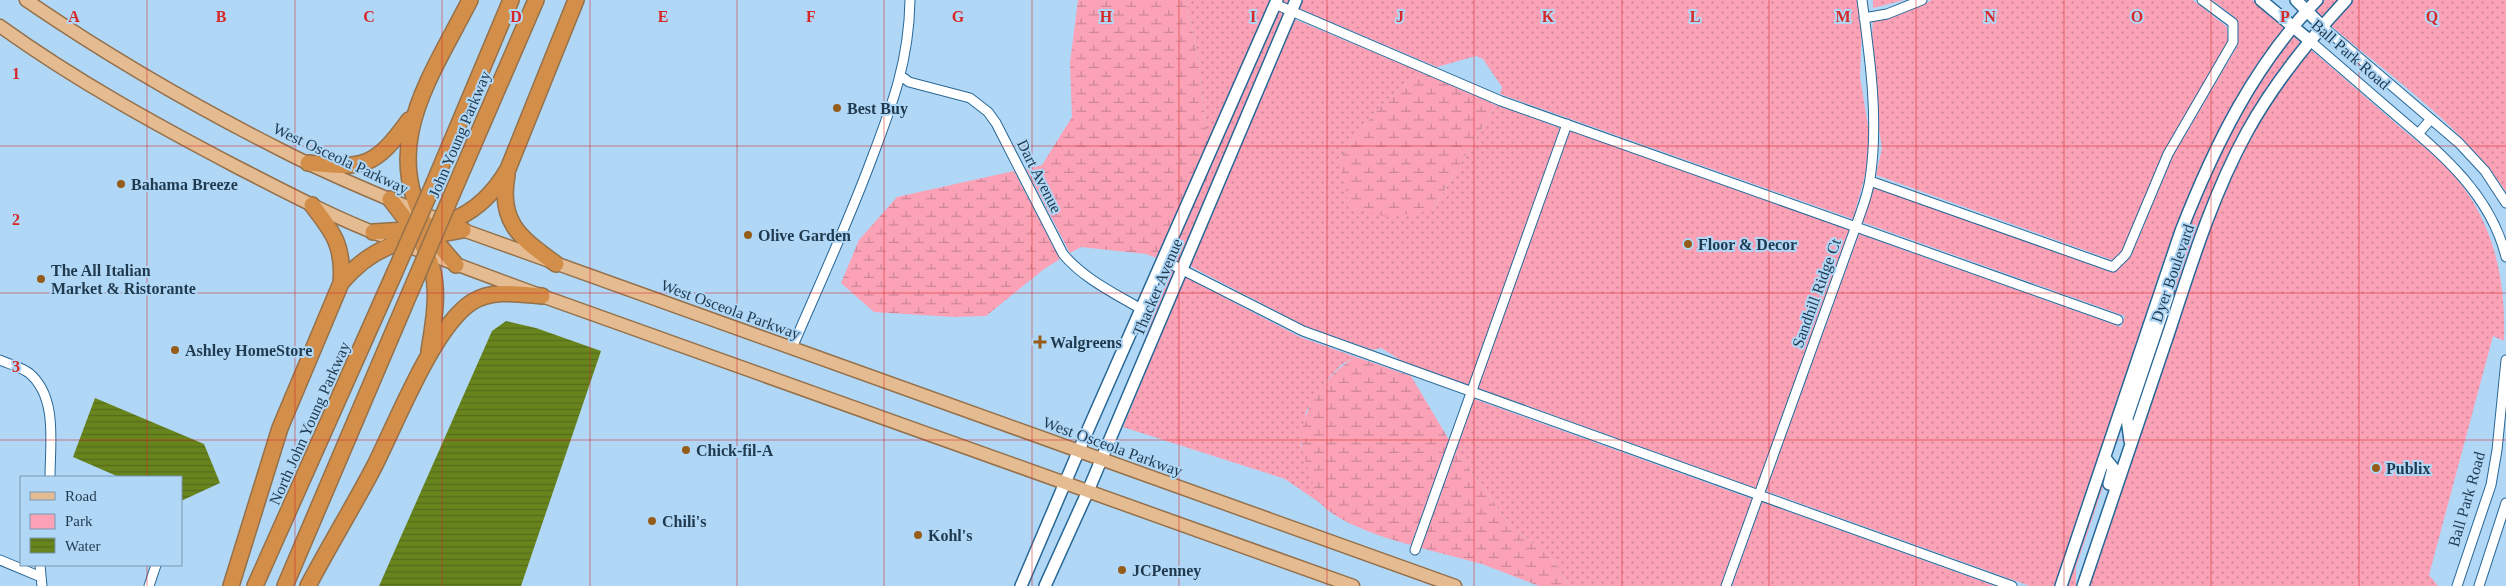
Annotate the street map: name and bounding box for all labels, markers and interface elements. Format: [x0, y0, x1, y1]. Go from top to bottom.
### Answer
text: A [68, 8, 80, 25]
text: B [216, 8, 227, 25]
text: C [363, 8, 375, 25]
text: D [510, 8, 522, 25]
text: E [658, 8, 668, 25]
text: F [806, 8, 816, 25]
text: G [952, 8, 965, 25]
text: H [1100, 8, 1113, 25]
text: I [1250, 8, 1256, 25]
text: J [1396, 8, 1404, 25]
text: K [1542, 8, 1555, 25]
text: L [1690, 8, 1700, 25]
text: M [1835, 8, 1851, 25]
text: N [1984, 8, 1996, 25]
text: O [2131, 8, 2143, 25]
text: P [2280, 8, 2290, 25]
text: Q [2426, 8, 2438, 25]
street label: Ball Park Road [2308, 16, 2393, 93]
text: 1 [12, 65, 20, 82]
street label: John Young Parkway [425, 68, 495, 200]
place label: Best Buy [847, 100, 908, 118]
marker: Best Buy [831, 102, 843, 114]
street label: West Osceola Parkway [270, 120, 411, 198]
street label: Dart Avenue [1014, 137, 1065, 216]
place label: Bahama Breeze [131, 176, 238, 193]
marker: Bahama Breeze [115, 178, 127, 190]
text: 2 [12, 211, 20, 228]
street label: Dyer Boulevard [2148, 222, 2198, 325]
place label: Olive Garden [758, 227, 851, 244]
marker: Olive Garden [742, 229, 754, 241]
street label: Thacker Avenue [1129, 236, 1186, 338]
place label: Floor & Decor [1698, 236, 1797, 253]
street label: Sandhill Ridge Ct [1789, 236, 1845, 350]
marker: Floor & Decor [1682, 238, 1694, 250]
place label: The All Italian Market & Ristorante [51, 262, 196, 297]
marker: The All Italian Market & Ristorante [35, 273, 47, 285]
street label: West Osceola Parkway [658, 276, 803, 344]
place label: Walgreens [1050, 334, 1122, 352]
marker: Walgreens [1034, 336, 1046, 348]
street label: North John Young Parkway [266, 339, 354, 508]
place label: Ashley HomeStore [185, 342, 312, 360]
marker: Ashley HomeStore [169, 344, 181, 356]
text: 3 [12, 358, 20, 375]
street label: West Osceola Parkway [1040, 413, 1185, 481]
place label: Chick-fil-A [696, 442, 774, 459]
marker: Chick-fil-A [680, 444, 692, 456]
street label: Ball Park Road [2445, 450, 2488, 548]
place label: Publix [2386, 460, 2430, 477]
marker: Publix [2370, 462, 2382, 474]
legend [20, 476, 182, 566]
text: Road [65, 488, 97, 504]
text: Park [65, 513, 93, 529]
place label: Chili's [662, 513, 706, 530]
marker: Chili's [646, 515, 658, 527]
place label: Kohl's [928, 527, 972, 544]
marker: Kohl's [912, 529, 924, 541]
text: Water [65, 538, 100, 554]
place label: JCPenney [1132, 562, 1201, 580]
marker: JCPenney [1116, 564, 1128, 576]

